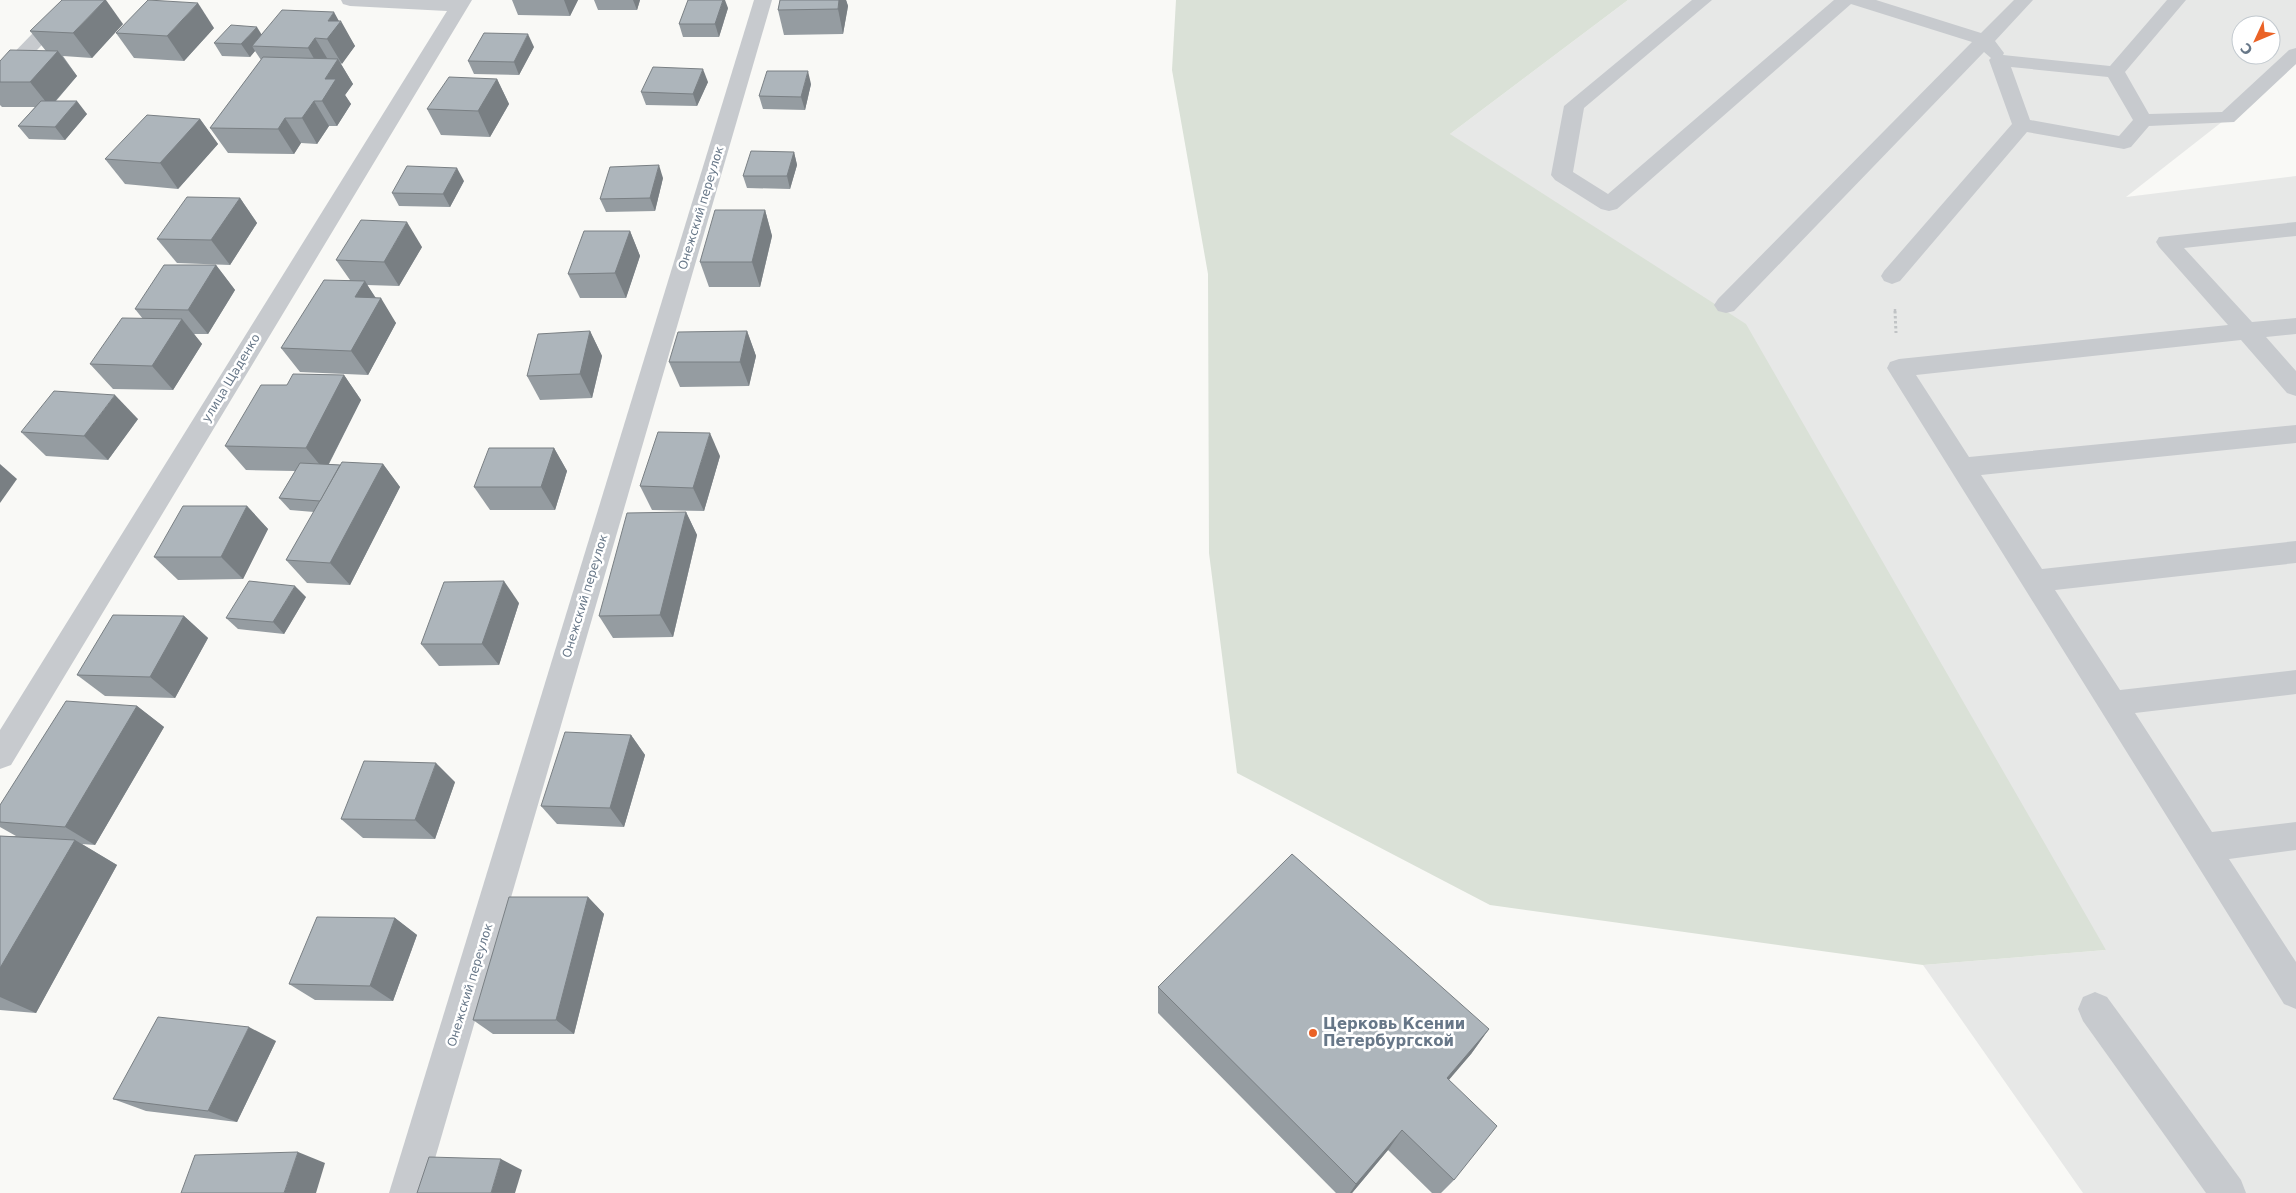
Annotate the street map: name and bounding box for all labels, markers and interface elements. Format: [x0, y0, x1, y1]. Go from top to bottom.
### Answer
north arrow [2231, 15, 2281, 65]
text: С [2237, 40, 2256, 58]
street label: Онежский переулок [676, 145, 726, 271]
street label: улица Щаденко [199, 331, 263, 425]
street label: Онежский переулок [560, 533, 610, 659]
street label: Онежский переулок [445, 922, 495, 1048]
place label: Церковь Ксении Петербургской [1323, 1015, 1465, 1050]
marker: Церковь Ксении Петербургской [1307, 1027, 1319, 1039]

